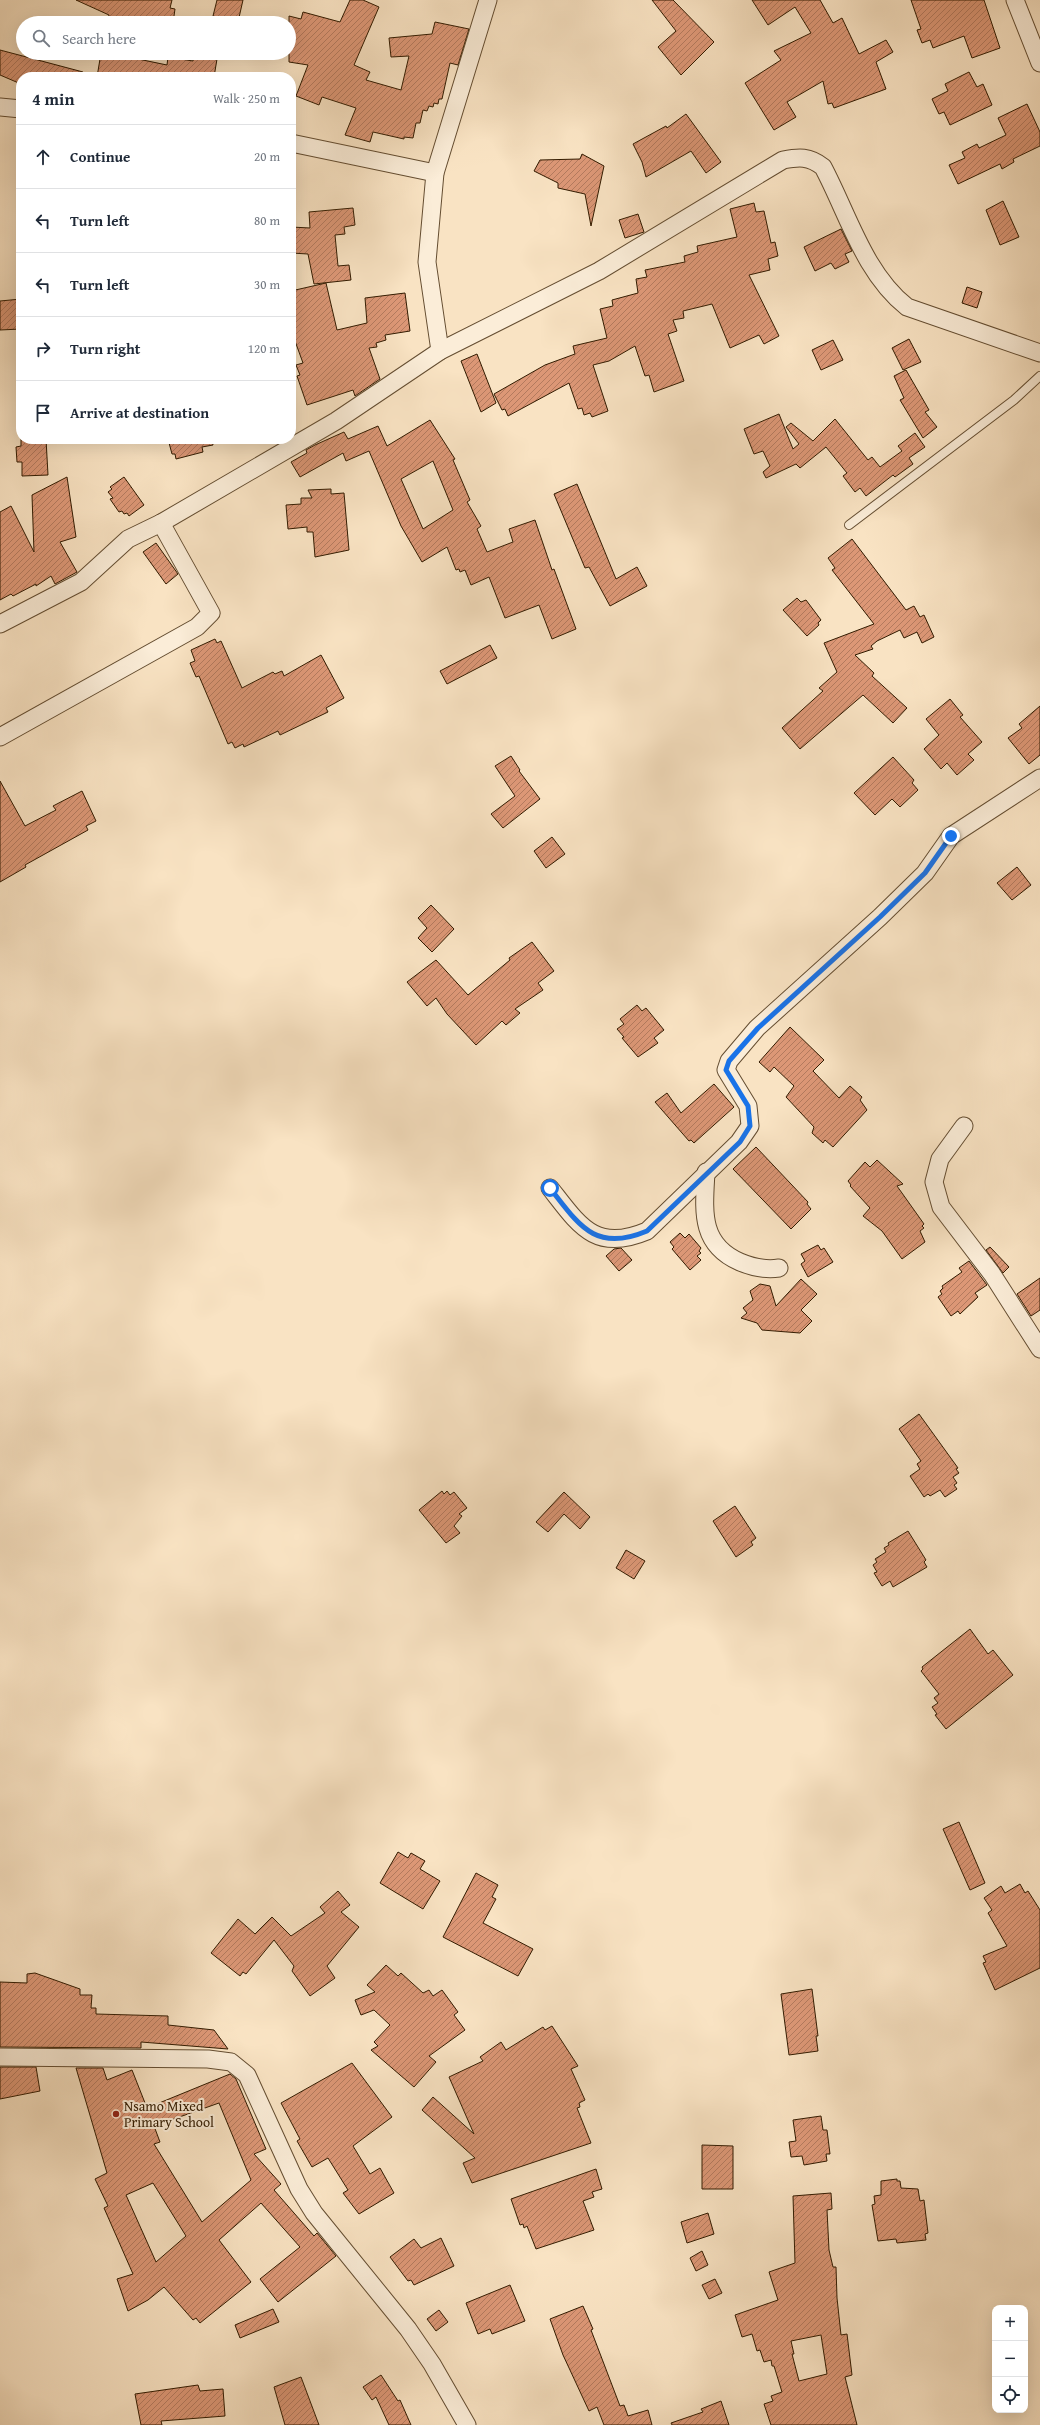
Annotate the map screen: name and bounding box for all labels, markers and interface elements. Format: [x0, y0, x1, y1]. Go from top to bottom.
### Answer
search box [16, 16, 296, 60]
icon: search [30, 27, 52, 49]
text: Search here [62, 28, 136, 49]
text: 4 min [32, 86, 74, 111]
text: Walk · 250 m [213, 89, 280, 108]
icon: ahead [32, 146, 54, 168]
text: Continue [70, 146, 131, 167]
text: 20 m [254, 147, 280, 166]
icon: left [32, 210, 54, 232]
text: Turn left [70, 210, 129, 231]
text: 80 m [254, 211, 280, 230]
icon: left [32, 274, 54, 296]
text: Turn left [70, 274, 129, 295]
text: 30 m [254, 275, 280, 294]
icon: right [32, 338, 54, 360]
text: Turn right [70, 338, 141, 359]
text: 120 m [248, 339, 280, 358]
icon: arrive [32, 402, 54, 424]
text: Arrive at destination [70, 402, 209, 423]
route end [942, 827, 960, 845]
route start [541, 1179, 559, 1197]
place label: Nsamo Mixed Primary School [124, 2096, 214, 2132]
marker: Nsamo Mixed Primary School [111, 2109, 121, 2119]
map controls [992, 2305, 1028, 2413]
button: + [992, 2305, 1028, 2341]
button: − [992, 2341, 1028, 2377]
button: locate [992, 2377, 1028, 2413]

